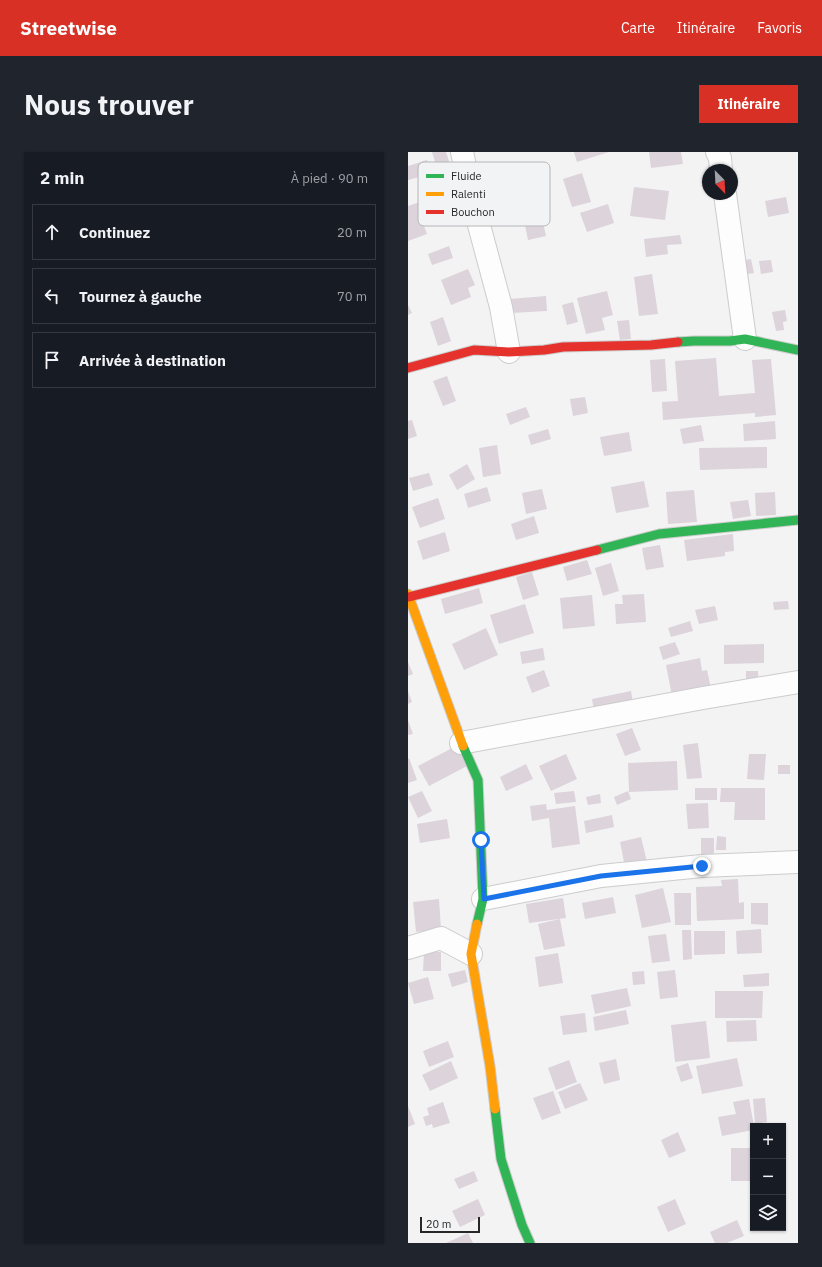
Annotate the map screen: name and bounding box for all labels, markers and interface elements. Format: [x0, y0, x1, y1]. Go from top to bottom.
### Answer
text: Streetwise [20, 16, 117, 40]
text: Carte [621, 19, 655, 37]
text: Itinéraire [677, 19, 735, 37]
text: Favoris [757, 19, 802, 37]
button: Itinéraire [699, 85, 798, 123]
text: Nous trouver [24, 86, 194, 123]
legend [418, 162, 550, 226]
north arrow [702, 164, 738, 200]
text: 2 min [40, 167, 84, 189]
text: Fluide [451, 169, 482, 183]
text: À pied · 90 m [291, 170, 368, 187]
text: Ralenti [451, 187, 486, 201]
text: Bouchon [451, 205, 495, 219]
icon: ahead [41, 221, 63, 243]
text: Continuez [79, 223, 150, 242]
text: 20 m [337, 224, 367, 241]
icon: left [41, 285, 63, 307]
text: Tournez à gauche [79, 287, 202, 306]
text: 70 m [337, 288, 367, 305]
icon: arrive [41, 349, 63, 371]
text: Arrivée à destination [79, 351, 226, 370]
route start [472, 831, 490, 849]
route end [693, 857, 711, 875]
map controls [750, 1123, 786, 1231]
button: + [750, 1123, 786, 1159]
button: − [750, 1159, 786, 1195]
button: layers [750, 1195, 786, 1231]
scale bar [420, 1215, 480, 1234]
text: 20 m [426, 1217, 451, 1231]

